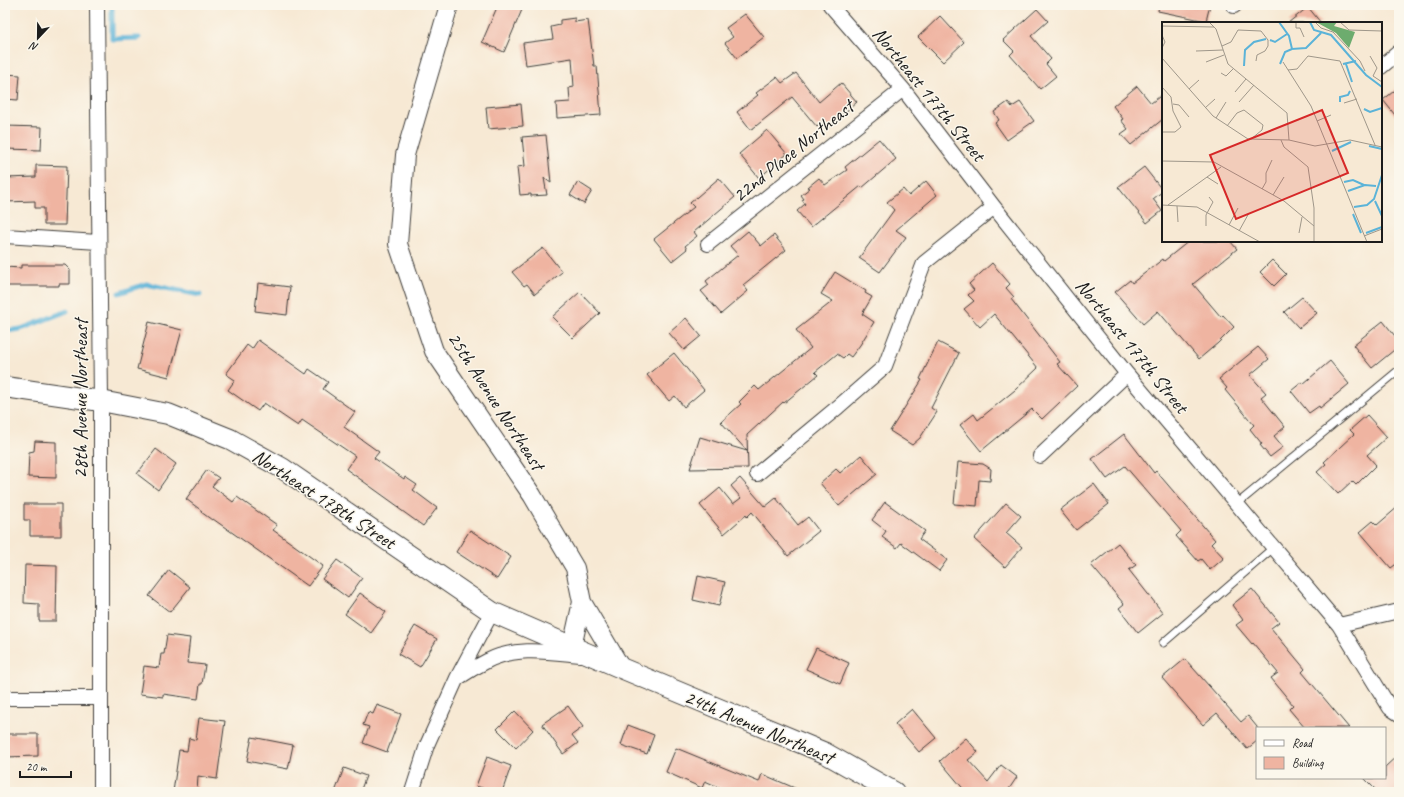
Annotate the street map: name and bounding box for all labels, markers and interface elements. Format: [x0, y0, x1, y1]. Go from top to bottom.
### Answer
north arrow [18, 18, 58, 58]
street label: Northeast 177th Street [867, 22, 992, 168]
inset map [1162, 22, 1382, 242]
text: N [26, 39, 40, 55]
street label: 22nd Place Northeast [727, 92, 861, 208]
street label: Northeast 177th Street [1070, 274, 1195, 420]
street label: 28th Avenue Northeast [68, 316, 93, 479]
street label: 25th Avenue Northeast [442, 327, 552, 478]
street label: Northeast 178th Street [248, 443, 402, 556]
street label: 24th Avenue Northeast [681, 684, 841, 771]
legend [1256, 727, 1386, 779]
text: Road [1292, 735, 1314, 751]
scale bar [20, 753, 71, 779]
text: Building [1292, 755, 1324, 771]
text: 20 m [26, 759, 48, 775]

